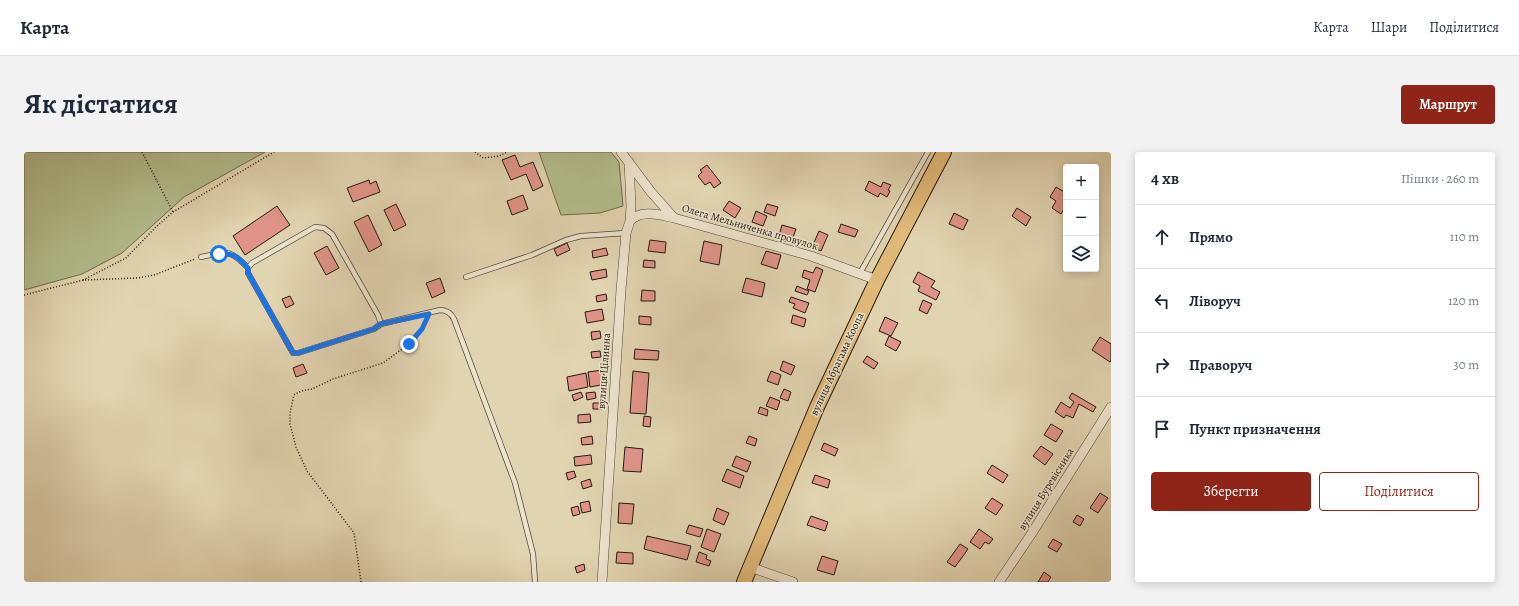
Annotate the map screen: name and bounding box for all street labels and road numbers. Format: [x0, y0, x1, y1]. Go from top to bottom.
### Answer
street label: Олега Мельниченка провулок [680, 200, 820, 254]
street label: вулиця Абрагама Коопа [807, 309, 868, 418]
street label: вулиця Цілинна [594, 331, 614, 410]
street label: вулиця Буревісника [1015, 444, 1078, 533]

